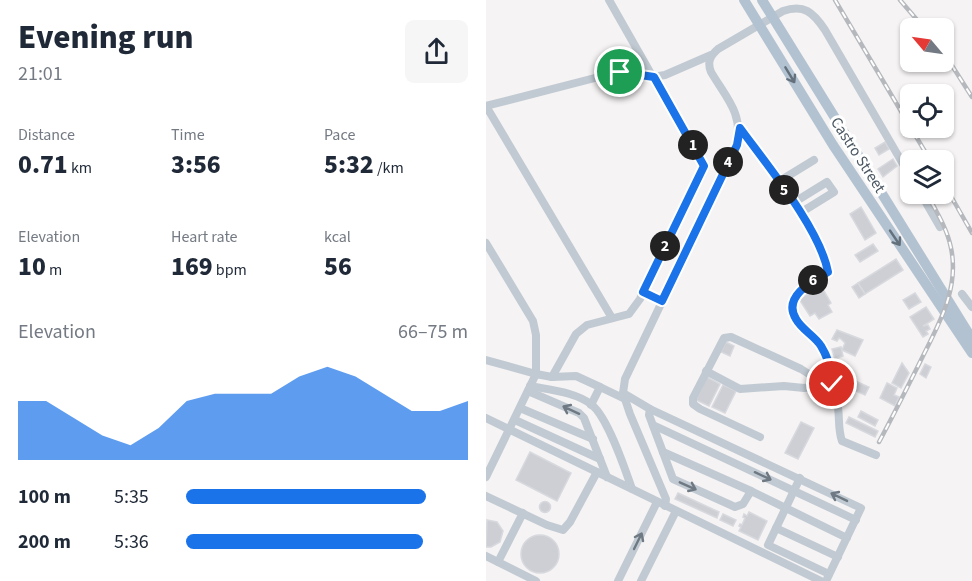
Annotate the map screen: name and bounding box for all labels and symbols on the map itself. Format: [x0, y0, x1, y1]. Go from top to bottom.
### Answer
north arrow [900, 18, 954, 72]
pin [594, 46, 645, 97]
one-way arrow [784, 66, 796, 83]
street label: Castro Street [825, 113, 891, 198]
pin: 1 [678, 130, 708, 160]
pin: 4 [713, 147, 743, 177]
pin: 5 [769, 175, 799, 205]
one-way arrow [889, 230, 902, 247]
pin: 2 [650, 231, 680, 261]
pin: 6 [798, 265, 828, 295]
pin [806, 358, 857, 409]
one-way arrow [562, 404, 580, 416]
one-way arrow [753, 471, 771, 483]
one-way arrow [679, 481, 697, 492]
one-way arrow [830, 491, 848, 502]
one-way arrow [632, 533, 644, 551]

